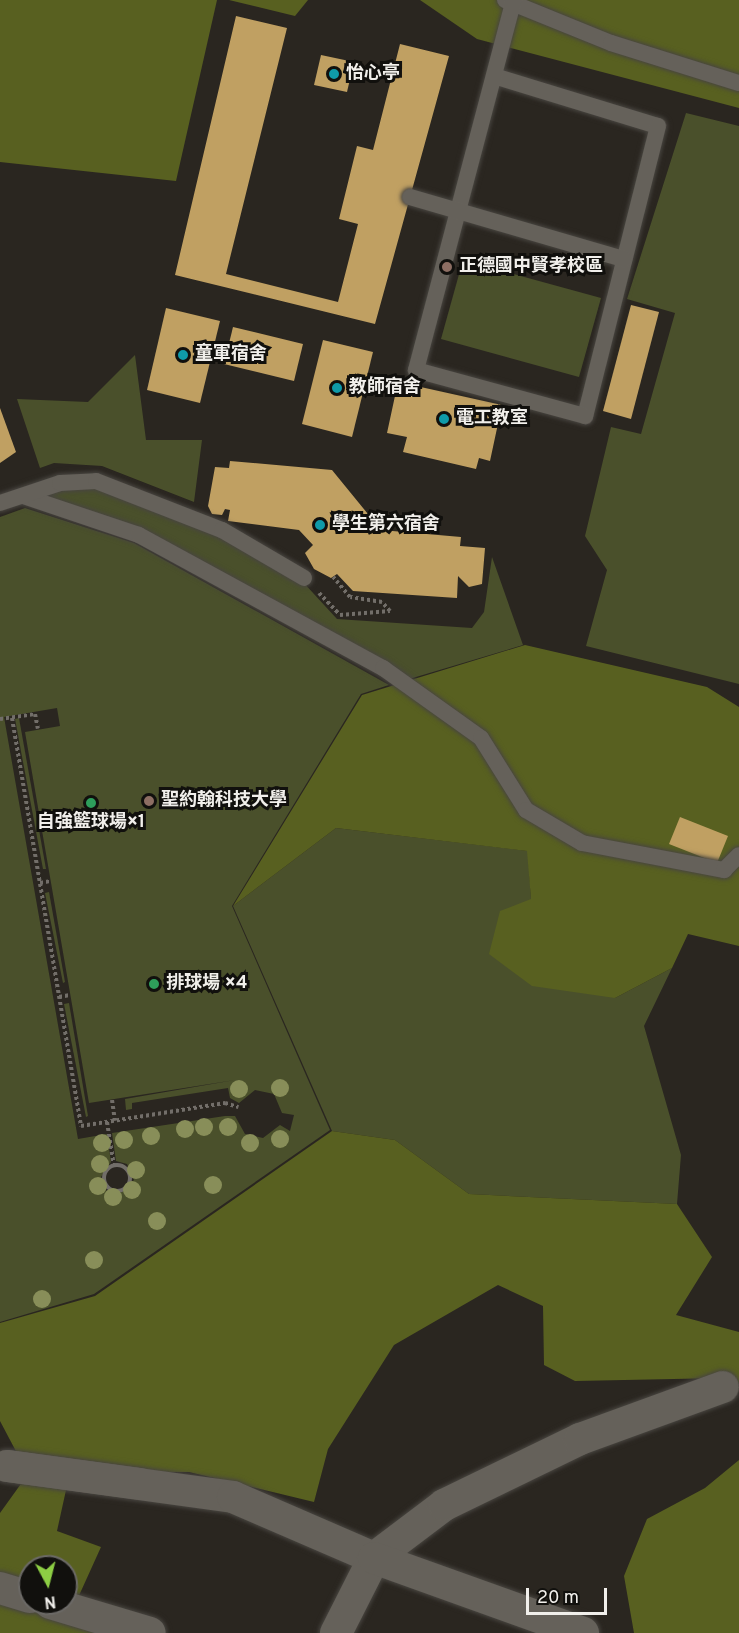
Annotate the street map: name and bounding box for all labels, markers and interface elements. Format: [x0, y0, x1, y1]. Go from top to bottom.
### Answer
place label: 怡心亭 [346, 63, 400, 85]
marker: 怡心亭 [327, 67, 341, 81]
place label: 正德國中賢孝校區 [459, 256, 603, 278]
marker: 正德國中賢孝校區 [440, 260, 454, 274]
place label: 童軍宿舍 [195, 344, 267, 366]
marker: 童軍宿舍 [176, 348, 190, 362]
place label: 教師宿舍 [349, 377, 421, 399]
marker: 教師宿舍 [330, 381, 344, 395]
place label: 電工教室 [456, 408, 528, 430]
marker: 電工教室 [437, 412, 451, 426]
place label: 學生第六宿舍 [332, 514, 440, 536]
marker: 學生第六宿舍 [313, 518, 327, 532]
place label: 聖約翰科技大學 [161, 790, 287, 812]
marker: 聖約翰科技大學 [142, 794, 156, 808]
marker: 自強籃球場×1 [84, 796, 98, 810]
place label: 自強籃球場×1 [37, 812, 145, 834]
place label: 排球場 ×4 [166, 973, 248, 995]
marker: 排球場 ×4 [147, 977, 161, 991]
north arrow [18, 1555, 78, 1615]
scale bar [529, 1576, 610, 1614]
text: 20 m [537, 1587, 579, 1610]
text: N [43, 1590, 57, 1612]

